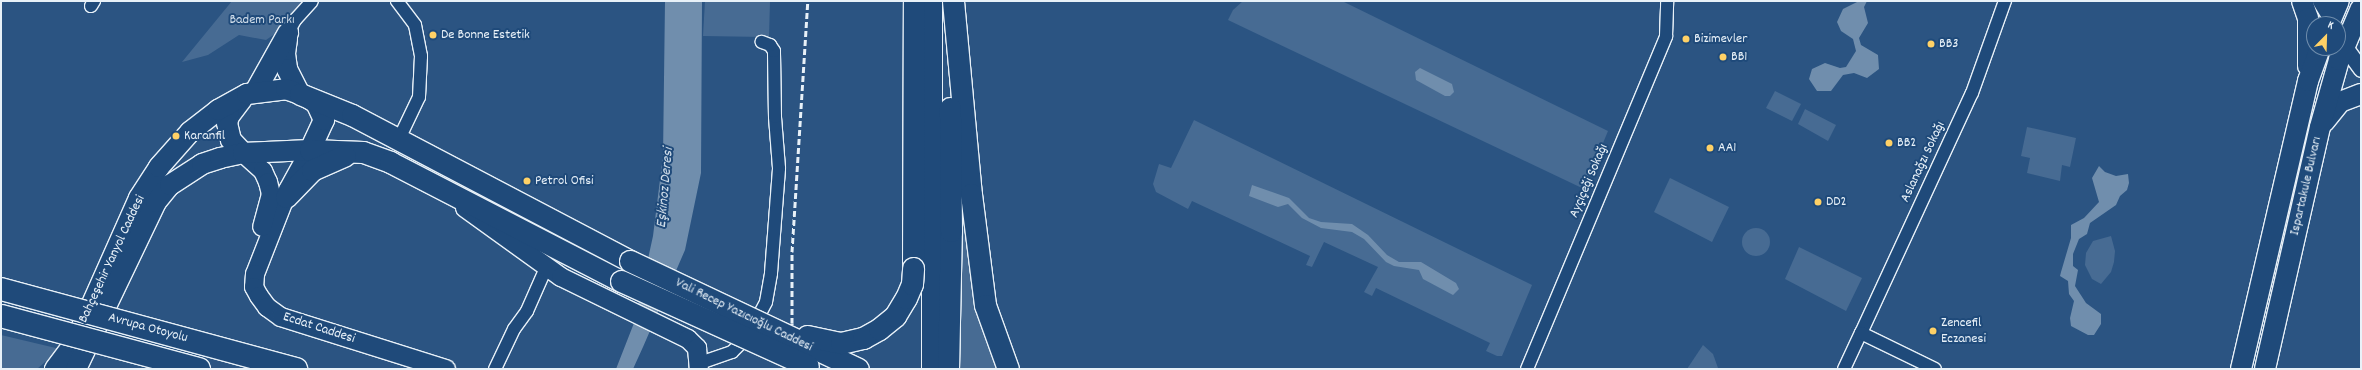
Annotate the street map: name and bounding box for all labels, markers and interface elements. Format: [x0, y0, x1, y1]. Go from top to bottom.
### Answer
park label: Badem Parkı [229, 12, 295, 28]
north arrow [2306, 16, 2346, 56]
text: K [2325, 18, 2336, 34]
place label: De Bonne Estetik [441, 27, 530, 43]
marker: De Bonne Estetik [428, 30, 438, 40]
place label: Bizimevler [1694, 31, 1747, 47]
marker: Bizimevler [1681, 34, 1691, 44]
place label: BB3 [1939, 36, 1958, 52]
marker: BB3 [1926, 39, 1936, 49]
place label: BB1 [1731, 49, 1747, 65]
marker: BB1 [1718, 52, 1728, 62]
street label: Aslanağzı Sokağı [1897, 119, 1949, 205]
place label: Karanfil [184, 128, 225, 144]
marker: Karanfil [171, 131, 181, 141]
place label: BB2 [1897, 135, 1916, 151]
street label: Ispartakule Bulvarı [2286, 135, 2326, 237]
marker: BB2 [1884, 138, 1894, 148]
place label: AA1 [1718, 140, 1736, 156]
street label: Ayçiçeği Sokağı [1566, 142, 1612, 220]
marker: AA1 [1705, 143, 1715, 153]
water label: Eşkinoz Deresi [654, 147, 678, 229]
place label: Petrol Ofisi [535, 173, 594, 189]
marker: Petrol Ofisi [522, 176, 532, 186]
street label: Bahçeşehir Yanyol Caddesi [75, 193, 149, 325]
place label: DD2 [1826, 194, 1847, 210]
marker: DD2 [1813, 197, 1823, 207]
street label: Vali Recep Yazıcıoğlu Caddesi [673, 274, 815, 356]
street label: Ecdat Caddesi [281, 308, 357, 348]
street label: Avrupa Otoyolu [106, 309, 190, 347]
place label: Zencefil Eczanesi [1941, 315, 1986, 348]
marker: Zencefil Eczanesi [1928, 326, 1938, 336]

